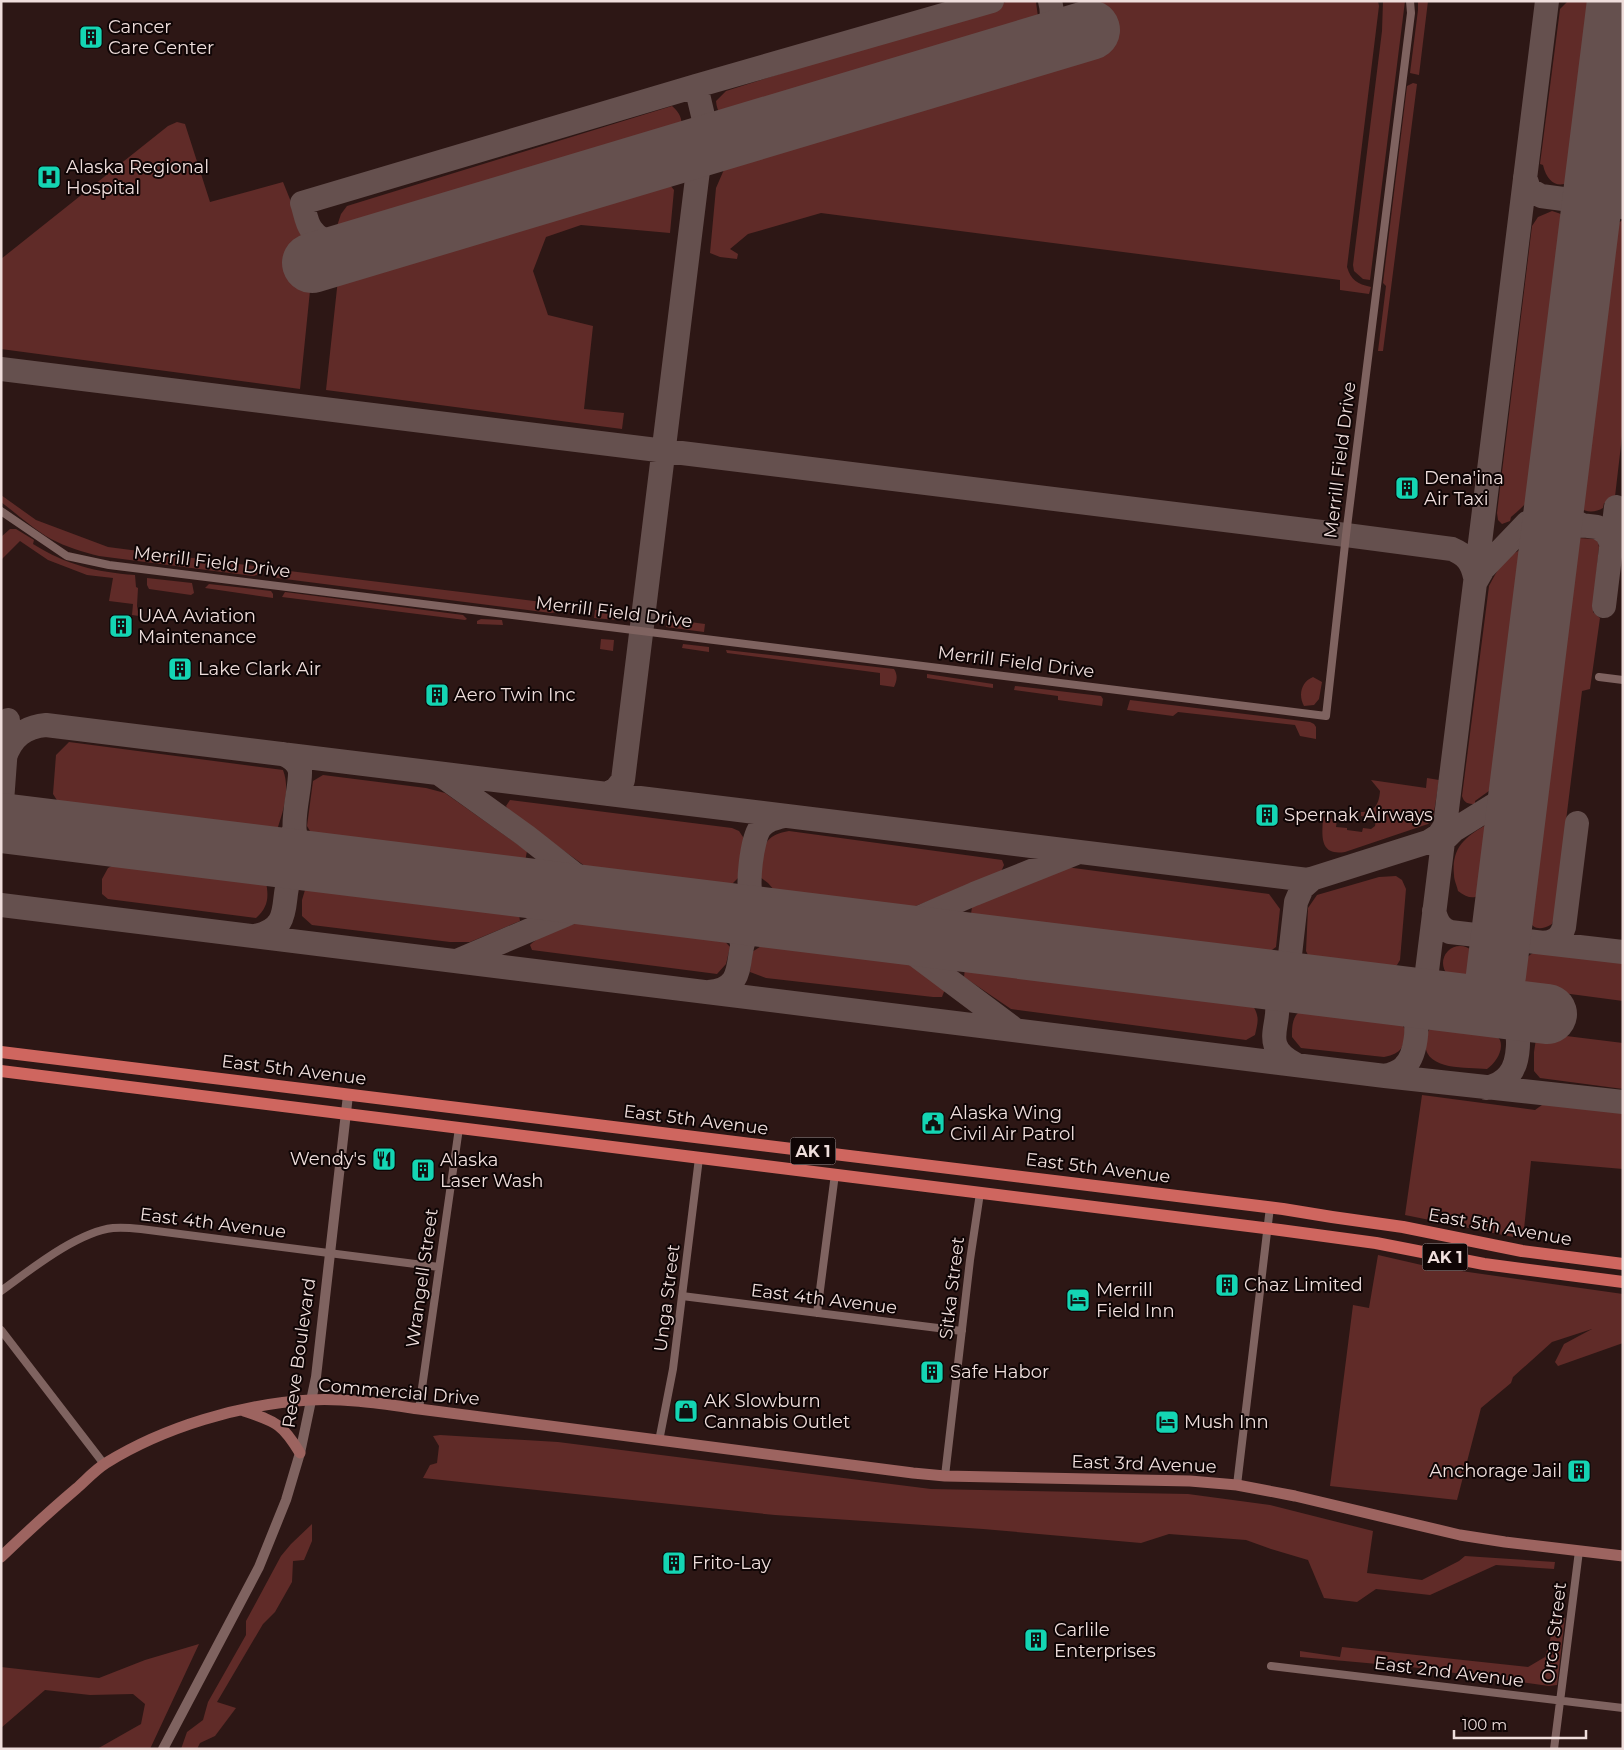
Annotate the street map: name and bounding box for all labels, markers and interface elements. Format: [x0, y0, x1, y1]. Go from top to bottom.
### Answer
place label: Cancer Care Center [108, 16, 214, 59]
building icon: Cancer Care Center [78, 24, 104, 50]
place label: Alaska Regional Hospital [66, 156, 209, 199]
hospital icon: Alaska Regional Hospital [36, 164, 62, 190]
street label: Merrill Field Drive [1319, 380, 1361, 539]
place label: Dena'ina Air Taxi [1424, 467, 1504, 510]
building icon: Dena'ina Air Taxi [1394, 475, 1420, 501]
street label: Merrill Field Drive [133, 541, 292, 583]
street label: Merrill Field Drive [535, 591, 694, 633]
place label: UAA Aviation Maintenance [138, 605, 257, 648]
building icon: UAA Aviation Maintenance [108, 613, 134, 639]
street label: Merrill Field Drive [937, 641, 1096, 683]
building icon: Lake Clark Air [167, 656, 193, 682]
place label: Lake Clark Air [198, 658, 321, 680]
building icon: Aero Twin Inc [424, 682, 450, 708]
place label: Aero Twin Inc [454, 684, 576, 706]
building icon: Spernak Airways [1254, 802, 1280, 828]
place label: Spernak Airways [1284, 804, 1433, 826]
street label: East 5th Avenue [220, 1050, 368, 1090]
street label: East 5th Avenue [622, 1100, 770, 1140]
place label: Alaska Wing Civil Air Patrol [950, 1102, 1075, 1145]
public building icon: Alaska Wing Civil Air Patrol [920, 1110, 946, 1136]
road number: AK 1 [790, 1138, 836, 1164]
restaurant icon: Wendy's [371, 1146, 397, 1172]
place label: Wendy's [290, 1148, 366, 1170]
street label: East 5th Avenue [1024, 1148, 1172, 1188]
place label: Alaska Laser Wash [440, 1149, 543, 1192]
building icon: Alaska Laser Wash [410, 1157, 436, 1183]
street label: East 4th Avenue [139, 1203, 288, 1243]
street label: East 5th Avenue [1426, 1204, 1574, 1251]
street label: Wrangell Street [401, 1207, 443, 1349]
street label: Sitka Street [935, 1235, 969, 1341]
street label: Unga Street [649, 1243, 685, 1353]
road number: AK 1 [1422, 1244, 1468, 1270]
building icon: Chaz Limited [1214, 1272, 1240, 1298]
place label: Chaz Limited [1244, 1274, 1363, 1296]
street label: Reeve Boulevard [278, 1277, 320, 1429]
street label: East 4th Avenue [750, 1279, 899, 1319]
place label: Merrill Field Inn [1096, 1279, 1175, 1322]
hotel icon: Merrill Field Inn [1065, 1287, 1091, 1313]
building icon: Safe Habor [919, 1359, 945, 1385]
place label: Safe Habor [950, 1361, 1049, 1383]
street label: Commercial Drive [317, 1374, 481, 1410]
place label: AK Slowburn Cannabis Outlet [704, 1390, 850, 1433]
shop icon: AK Slowburn Cannabis Outlet [673, 1398, 699, 1424]
hotel icon: Mush Inn [1154, 1409, 1180, 1435]
place label: Mush Inn [1184, 1411, 1269, 1433]
street label: East 3rd Avenue [1071, 1450, 1217, 1478]
building icon: Anchorage Jail [1566, 1458, 1592, 1484]
place label: Anchorage Jail [1429, 1460, 1562, 1482]
building icon: Frito-Lay [661, 1550, 687, 1576]
place label: Frito-Lay [692, 1552, 771, 1574]
street label: Orca Street [1537, 1581, 1571, 1685]
place label: Carlile Enterprises [1054, 1619, 1156, 1662]
building icon: Carlile Enterprises [1023, 1627, 1049, 1653]
street label: East 2nd Avenue [1373, 1652, 1525, 1692]
scale bar [1454, 1708, 1586, 1740]
text: 100 m [1462, 1715, 1507, 1734]

